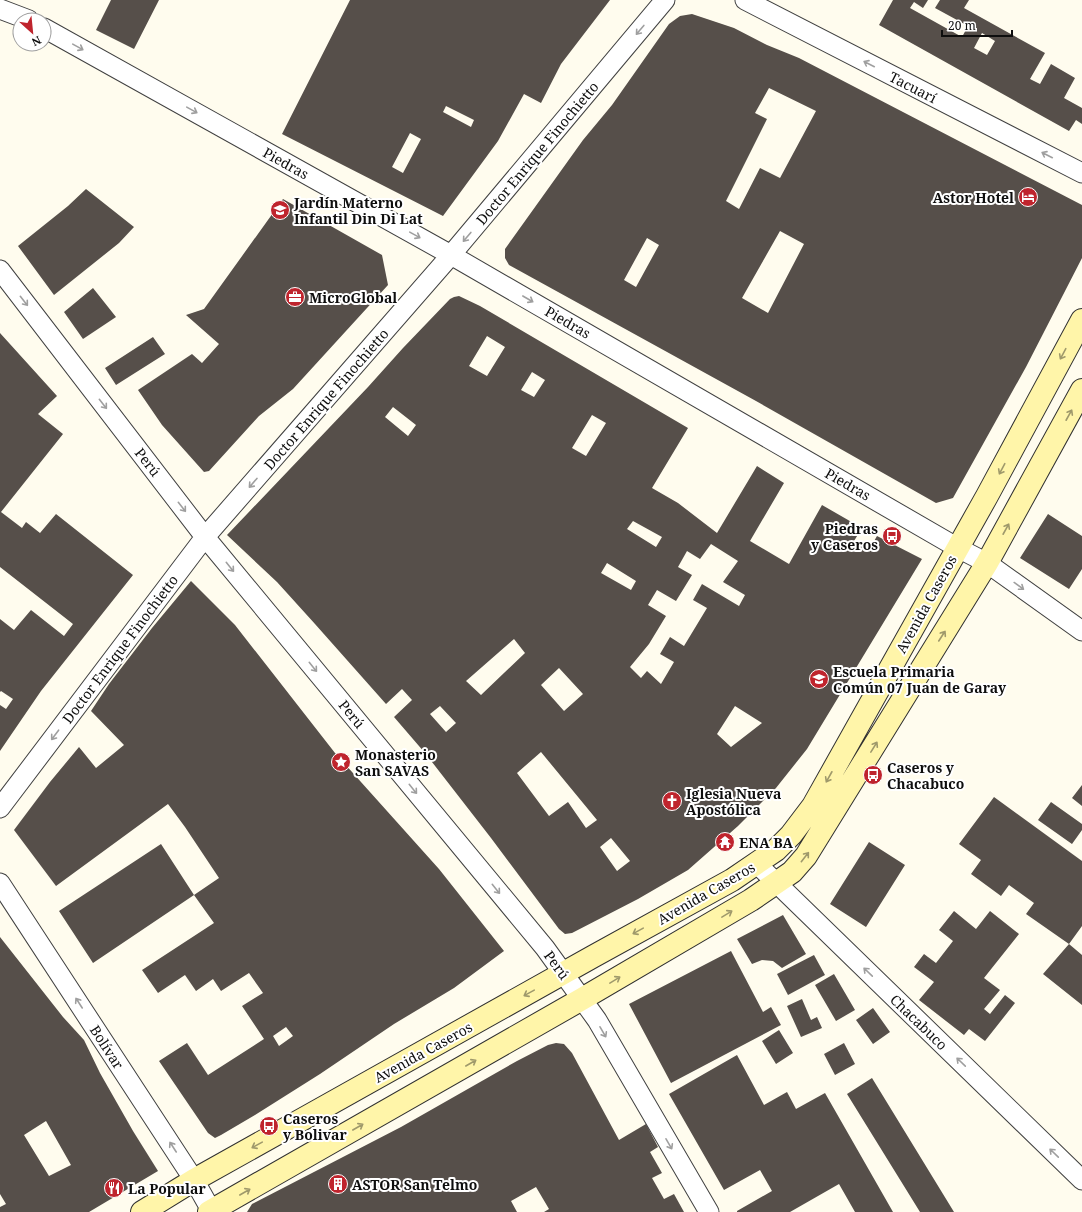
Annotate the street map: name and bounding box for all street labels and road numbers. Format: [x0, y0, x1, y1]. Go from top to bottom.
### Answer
street label: Tacuarí [886, 67, 940, 107]
street label: Doctor Enrique Finochietto [471, 77, 603, 229]
street label: Piedras [260, 143, 312, 183]
street label: Piedras [542, 301, 594, 343]
street label: Doctor Enrique Finochietto [259, 324, 393, 474]
street label: Perú [131, 444, 165, 480]
street label: Piedras [822, 463, 874, 505]
street label: Avenida Caseros [891, 551, 961, 657]
street label: Doctor Enrique Finochietto [58, 571, 182, 727]
street label: Perú [335, 696, 369, 732]
street label: Avenida Caseros [654, 857, 758, 929]
street label: Perú [540, 947, 574, 983]
street label: Chacabuco [886, 990, 952, 1054]
street label: Avenida Caseros [370, 1017, 476, 1087]
street label: Bolívar [86, 1021, 128, 1073]

